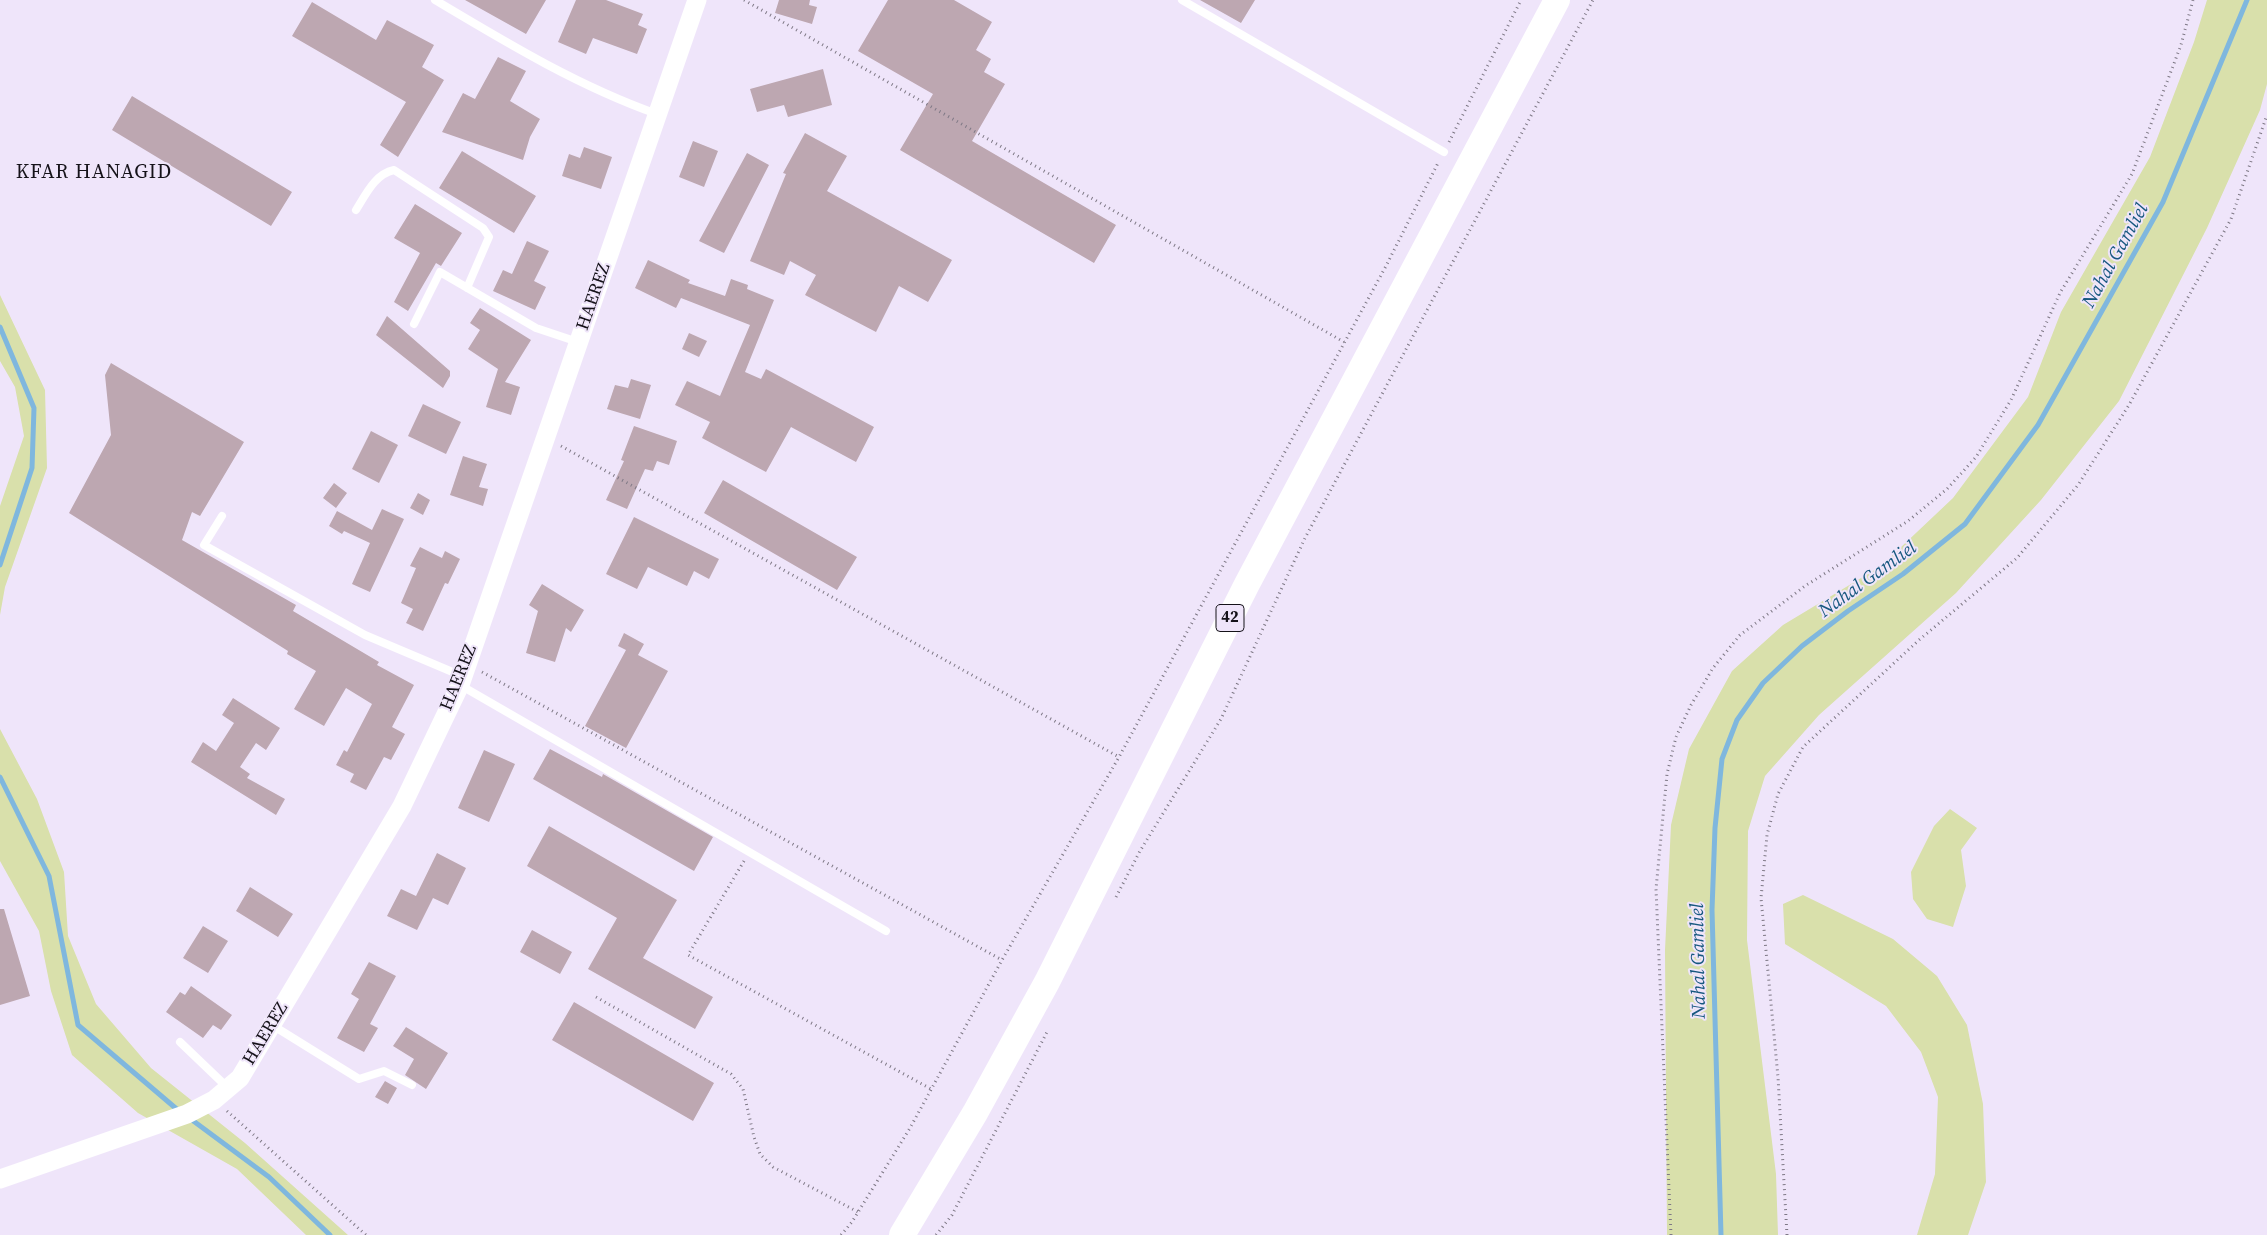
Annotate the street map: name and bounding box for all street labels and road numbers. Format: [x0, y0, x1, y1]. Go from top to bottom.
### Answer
street label: HAEREZ [573, 261, 615, 333]
road number: 42 [1216, 604, 1244, 632]
street label: HAEREZ [436, 642, 482, 714]
street label: HAEREZ [239, 999, 293, 1069]

